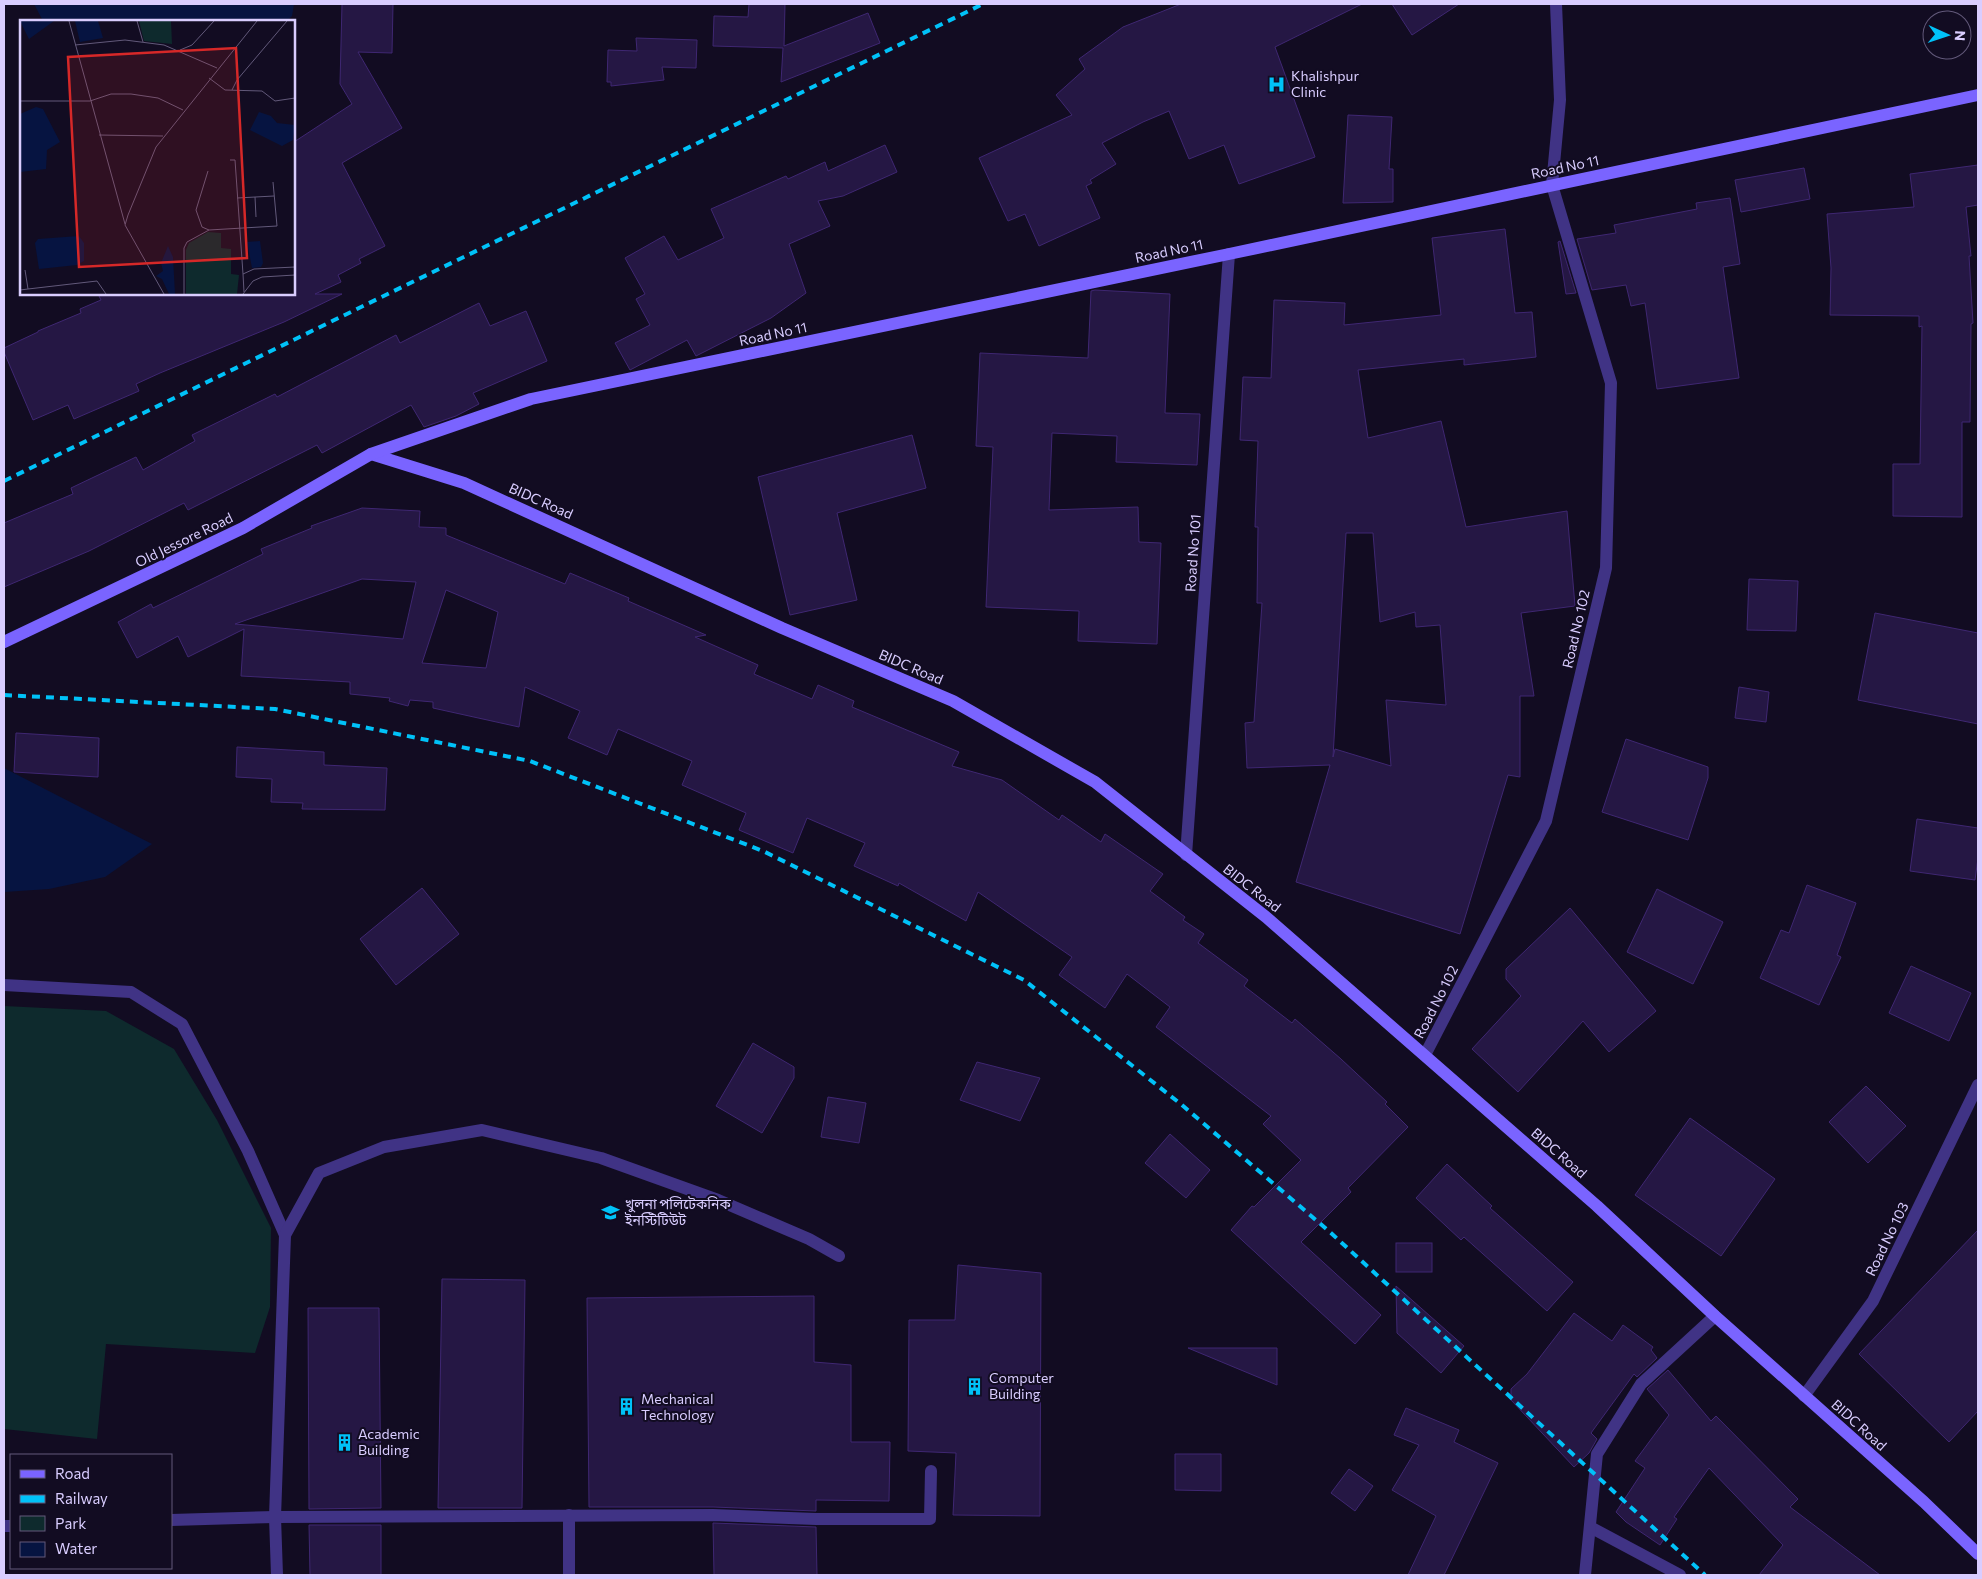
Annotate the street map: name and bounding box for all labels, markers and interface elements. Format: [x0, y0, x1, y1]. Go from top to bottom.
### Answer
north arrow [1922, 10, 1972, 60]
inset map [20, 20, 295, 295]
text: N [1952, 30, 1969, 41]
place label: Khalishpur Clinic [1291, 67, 1359, 100]
hospital icon: Khalishpur Clinic [1267, 74, 1287, 94]
street label: Road No 11 [1529, 151, 1600, 182]
street label: Road No 11 [1133, 235, 1204, 266]
street label: Road No 11 [737, 318, 808, 349]
street label: BIDC Road [507, 479, 576, 522]
street label: Old Jessore Road [132, 509, 235, 571]
street label: Road No 101 [1181, 513, 1204, 593]
street label: Road No 102 [1558, 588, 1593, 670]
street label: BIDC Road [876, 645, 946, 688]
street label: BIDC Road [1220, 860, 1284, 915]
street label: Road No 102 [1410, 962, 1461, 1041]
street label: BIDC Road [1528, 1124, 1591, 1181]
place label: খুলনা পলিটেকনিক ইনস্টিটিউট [624, 1195, 731, 1228]
street label: Road No 103 [1861, 1199, 1912, 1278]
school or university icon: খুলনা পলিটেকনিক ইনস্টিটিউট [601, 1202, 621, 1222]
place label: Computer Building [989, 1369, 1054, 1402]
building icon: Computer Building [965, 1376, 985, 1396]
place label: Mechanical Technology [641, 1390, 714, 1423]
street label: BIDC Road [1828, 1395, 1890, 1454]
building icon: Mechanical Technology [617, 1397, 637, 1417]
place label: Academic Building [358, 1425, 420, 1458]
building icon: Academic Building [334, 1432, 354, 1452]
legend [10, 1454, 172, 1569]
text: Road [55, 1464, 90, 1482]
text: Railway [55, 1489, 108, 1507]
text: Park [55, 1514, 86, 1532]
text: Water [55, 1539, 97, 1557]

